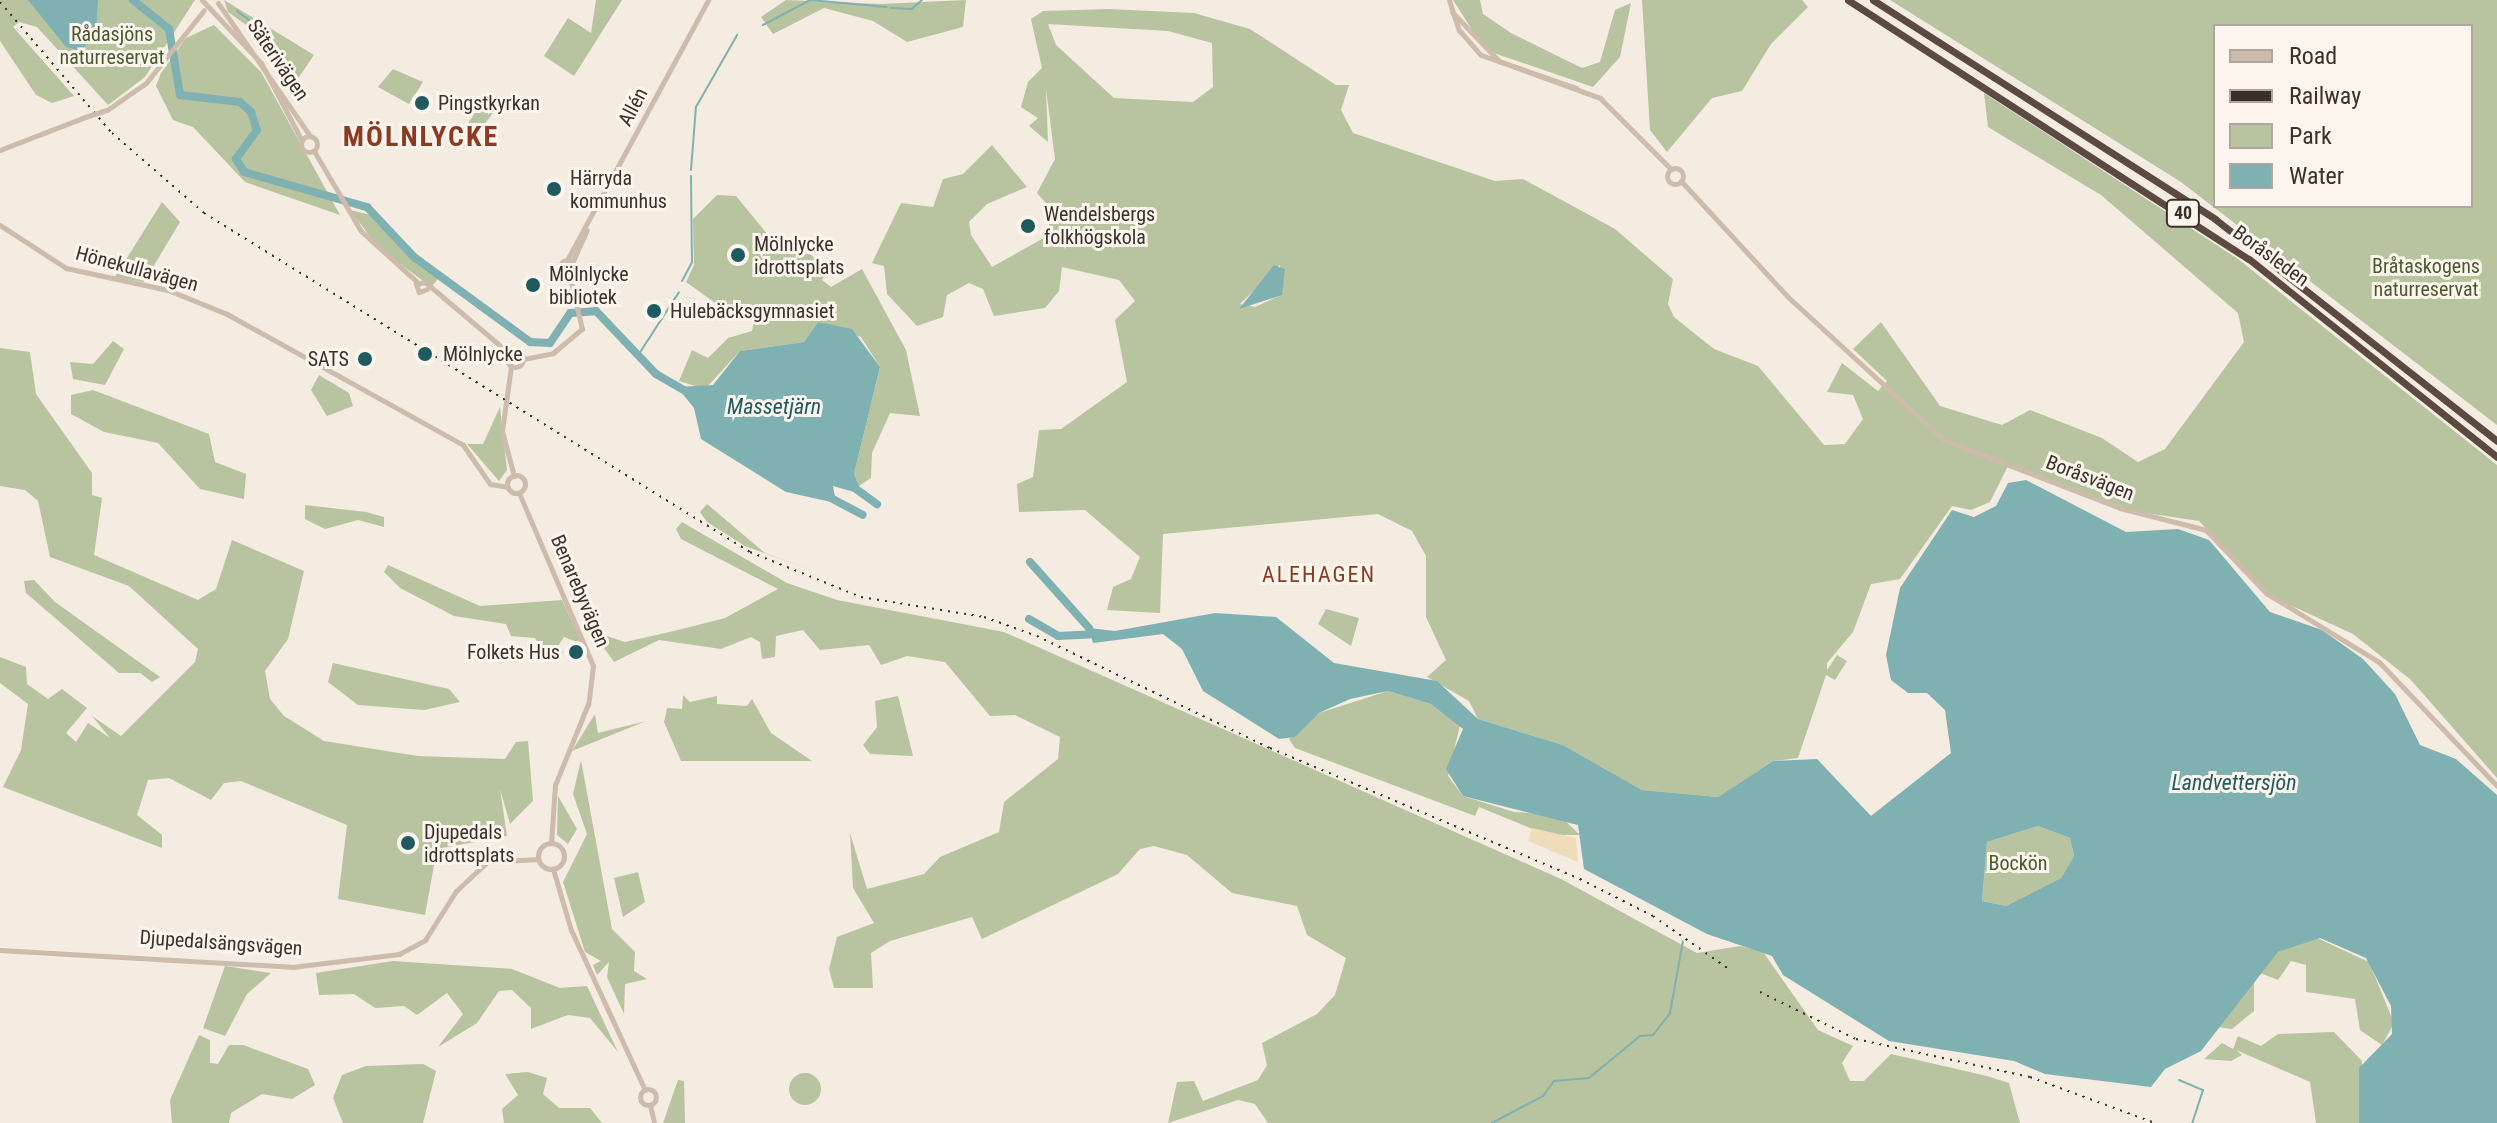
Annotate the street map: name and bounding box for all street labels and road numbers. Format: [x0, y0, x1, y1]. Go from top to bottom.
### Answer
street label: Säterivägen [242, 15, 314, 105]
street label: Allén [613, 84, 653, 130]
road number: 40 [2165, 199, 2201, 227]
street label: Boråsleden [2228, 220, 2314, 292]
street label: Hönekullavägen [73, 241, 201, 297]
street label: Boråsvägen [2043, 450, 2137, 506]
street label: Benarebyvägen [546, 531, 614, 651]
street label: Djupedalsängsvägen [139, 925, 303, 961]

